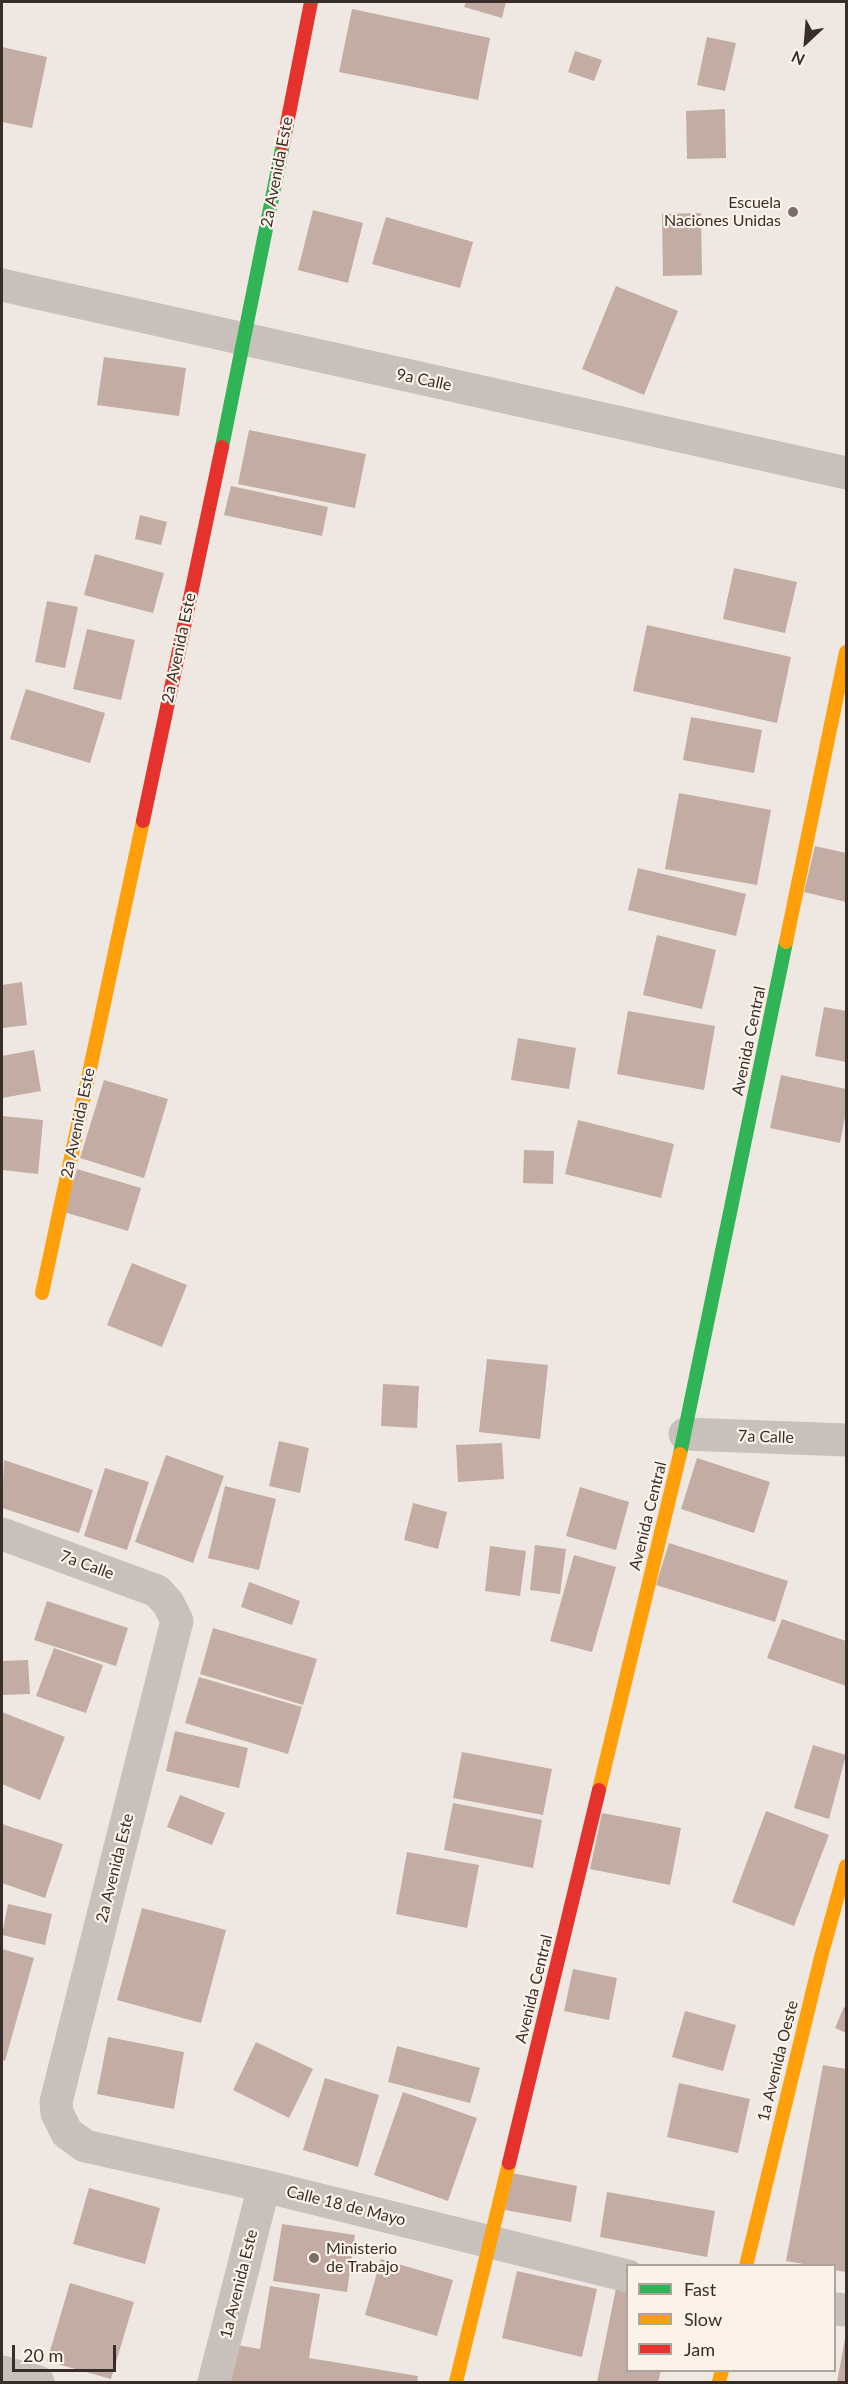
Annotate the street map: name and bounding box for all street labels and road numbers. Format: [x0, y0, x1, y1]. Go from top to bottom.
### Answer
street label: 2a Avenida Este [257, 115, 297, 229]
street label: 9a Calle [395, 365, 453, 395]
street label: 2a Avenida Este [158, 591, 200, 705]
street label: Avenida Central [728, 985, 770, 1097]
street label: 2a Avenida Este [57, 1066, 99, 1180]
street label: 7a Calle [738, 1426, 794, 1448]
street label: Avenida Central [625, 1460, 671, 1572]
street label: 7a Calle [57, 1546, 117, 1584]
street label: 2a Avenida Este [92, 1811, 138, 1925]
street label: Avenida Central [511, 1933, 557, 2045]
street label: 1a Avenida Oeste [754, 1999, 802, 2123]
street label: Calle 18 de Mayo [284, 2182, 408, 2230]
street label: 1a Avenida Este [216, 2227, 262, 2341]

